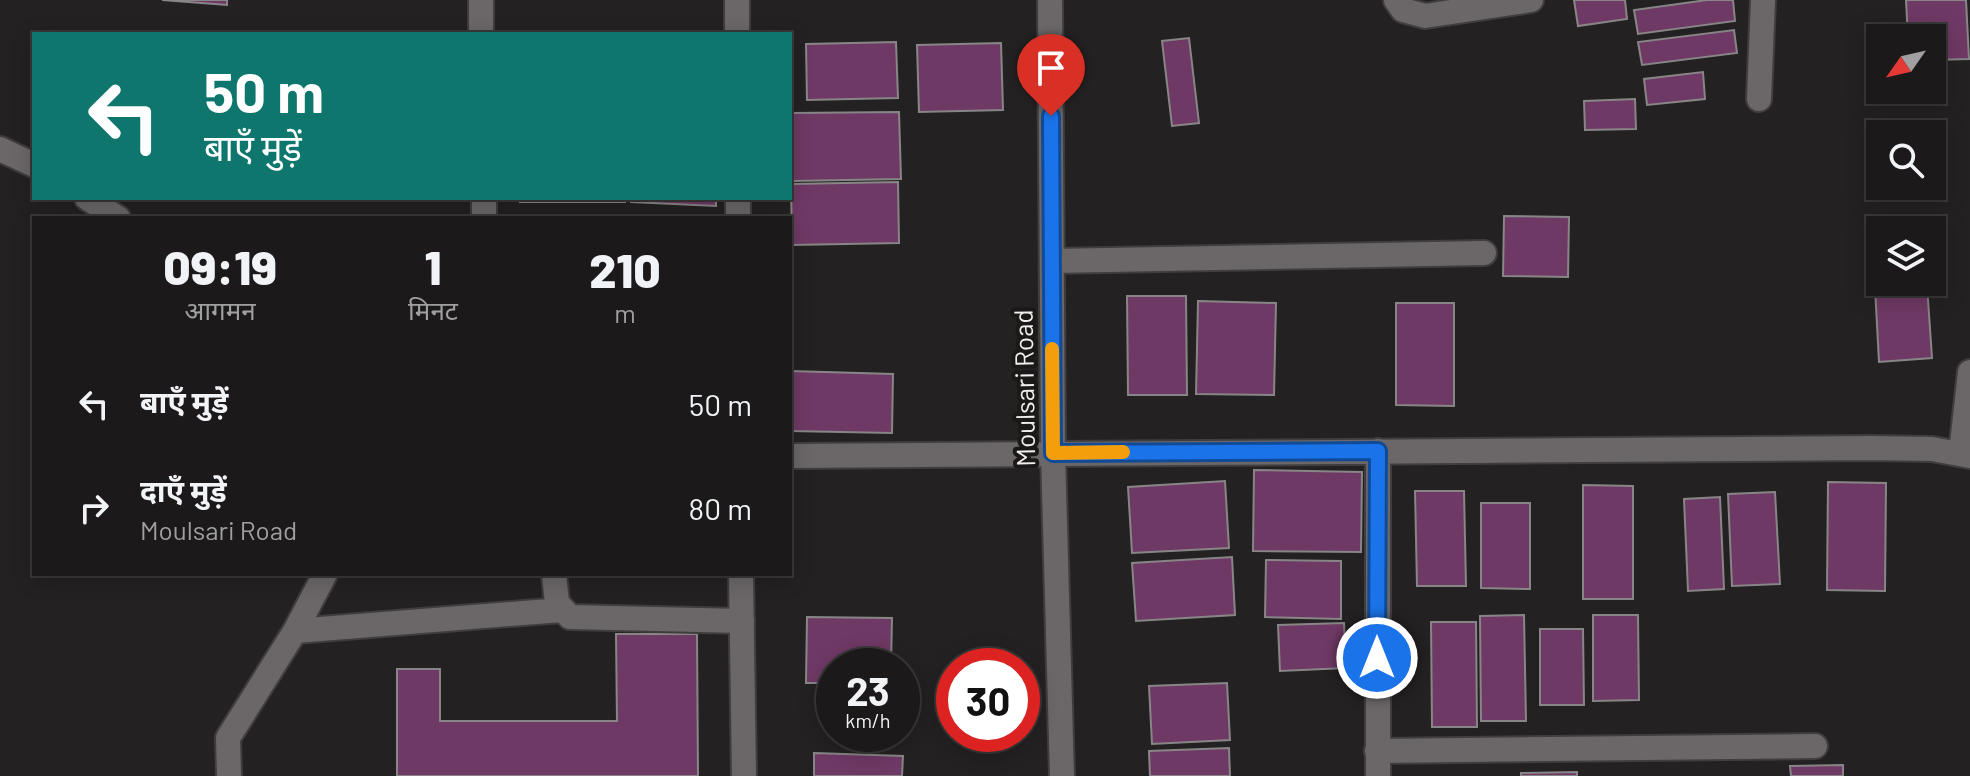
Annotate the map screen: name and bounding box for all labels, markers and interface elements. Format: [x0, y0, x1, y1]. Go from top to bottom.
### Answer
north arrow [1866, 24, 1946, 104]
map controls [1866, 24, 1946, 296]
pin [1017, 34, 1085, 116]
icon: arrive [1029, 46, 1073, 90]
text: 50 m [204, 57, 324, 124]
icon: left [72, 64, 176, 168]
button: search [1866, 120, 1946, 200]
text: बाएँ मुड़ें [204, 125, 302, 168]
button: layers [1866, 216, 1946, 296]
text: 09:19 [163, 237, 277, 295]
text: 1 [424, 237, 442, 295]
text: 210 [589, 240, 661, 298]
text: आगमन [184, 294, 256, 325]
text: मिनट [408, 294, 458, 325]
text: m [614, 297, 636, 328]
street label: Moulsari Road [1007, 309, 1040, 467]
icon: left [72, 382, 116, 426]
text: बाएँ मुड़ें [140, 383, 228, 419]
text: 50 m [689, 386, 752, 422]
text: दाएँ मुड़ें [140, 472, 227, 508]
icon: right [72, 486, 116, 530]
text: 80 m [689, 490, 752, 526]
text: Moulsari Road [140, 514, 297, 545]
position arrow [1335, 616, 1419, 700]
speed limit sign: 30 [936, 648, 1040, 752]
text: 23 [846, 666, 890, 714]
text: km/h [845, 708, 891, 732]

